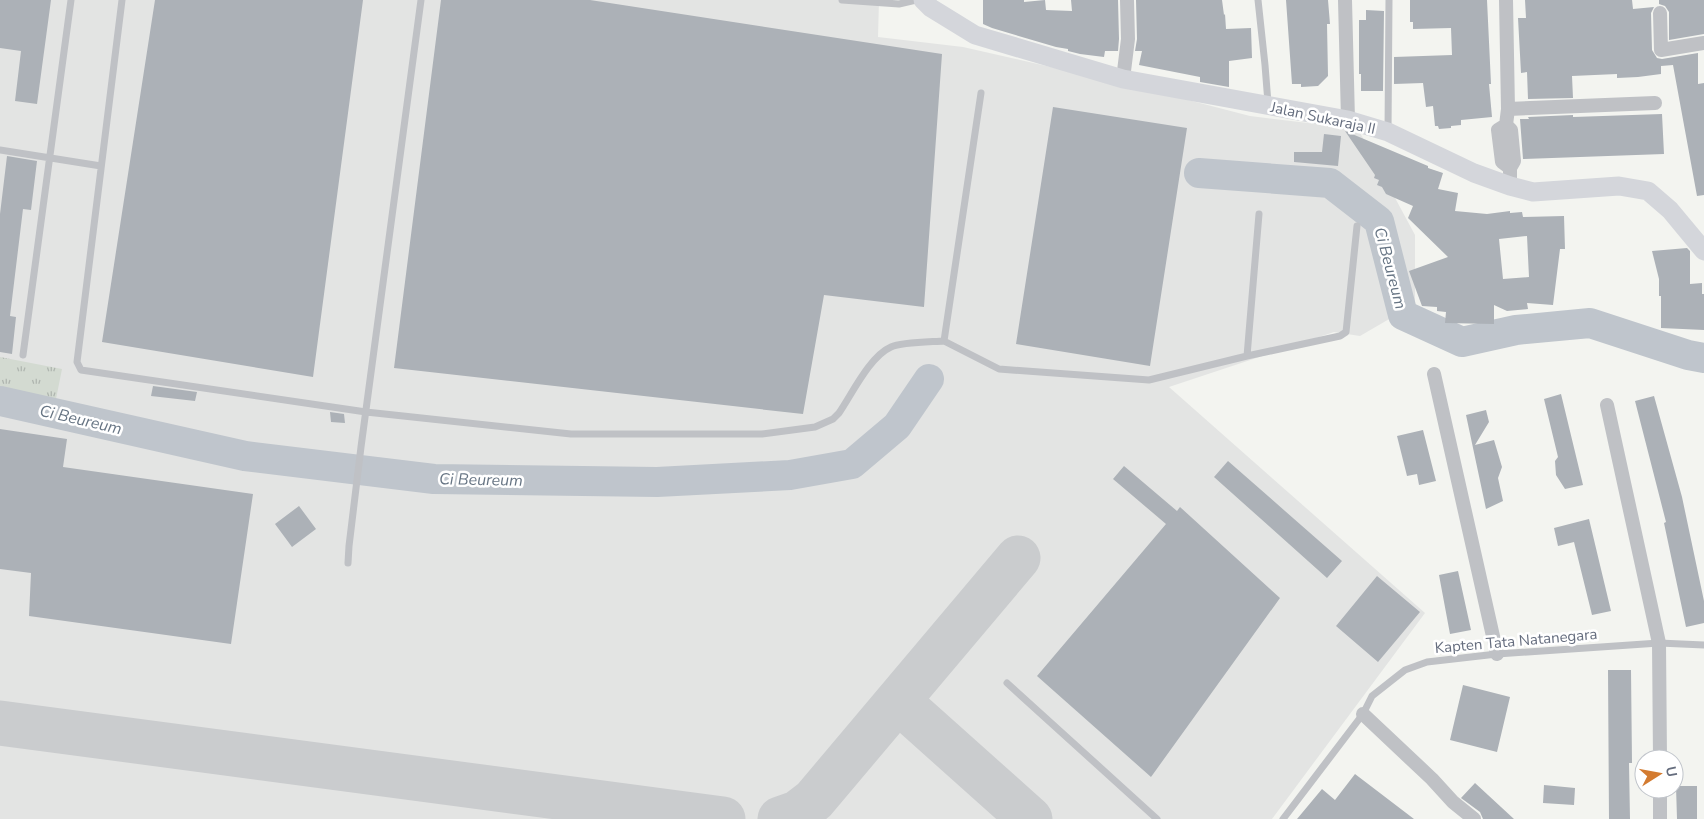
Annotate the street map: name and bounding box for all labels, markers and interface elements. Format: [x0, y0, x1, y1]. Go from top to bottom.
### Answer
street label: Jalan Sukaraja II [1268, 97, 1377, 139]
water label: Ci Beureum [1369, 225, 1411, 312]
water label: Ci Beureum [38, 400, 124, 440]
water label: Ci Beureum [439, 468, 523, 492]
street label: Kapten Tata Natanegara [1434, 624, 1598, 658]
north arrow [1634, 749, 1684, 799]
text: U [1661, 765, 1682, 779]

